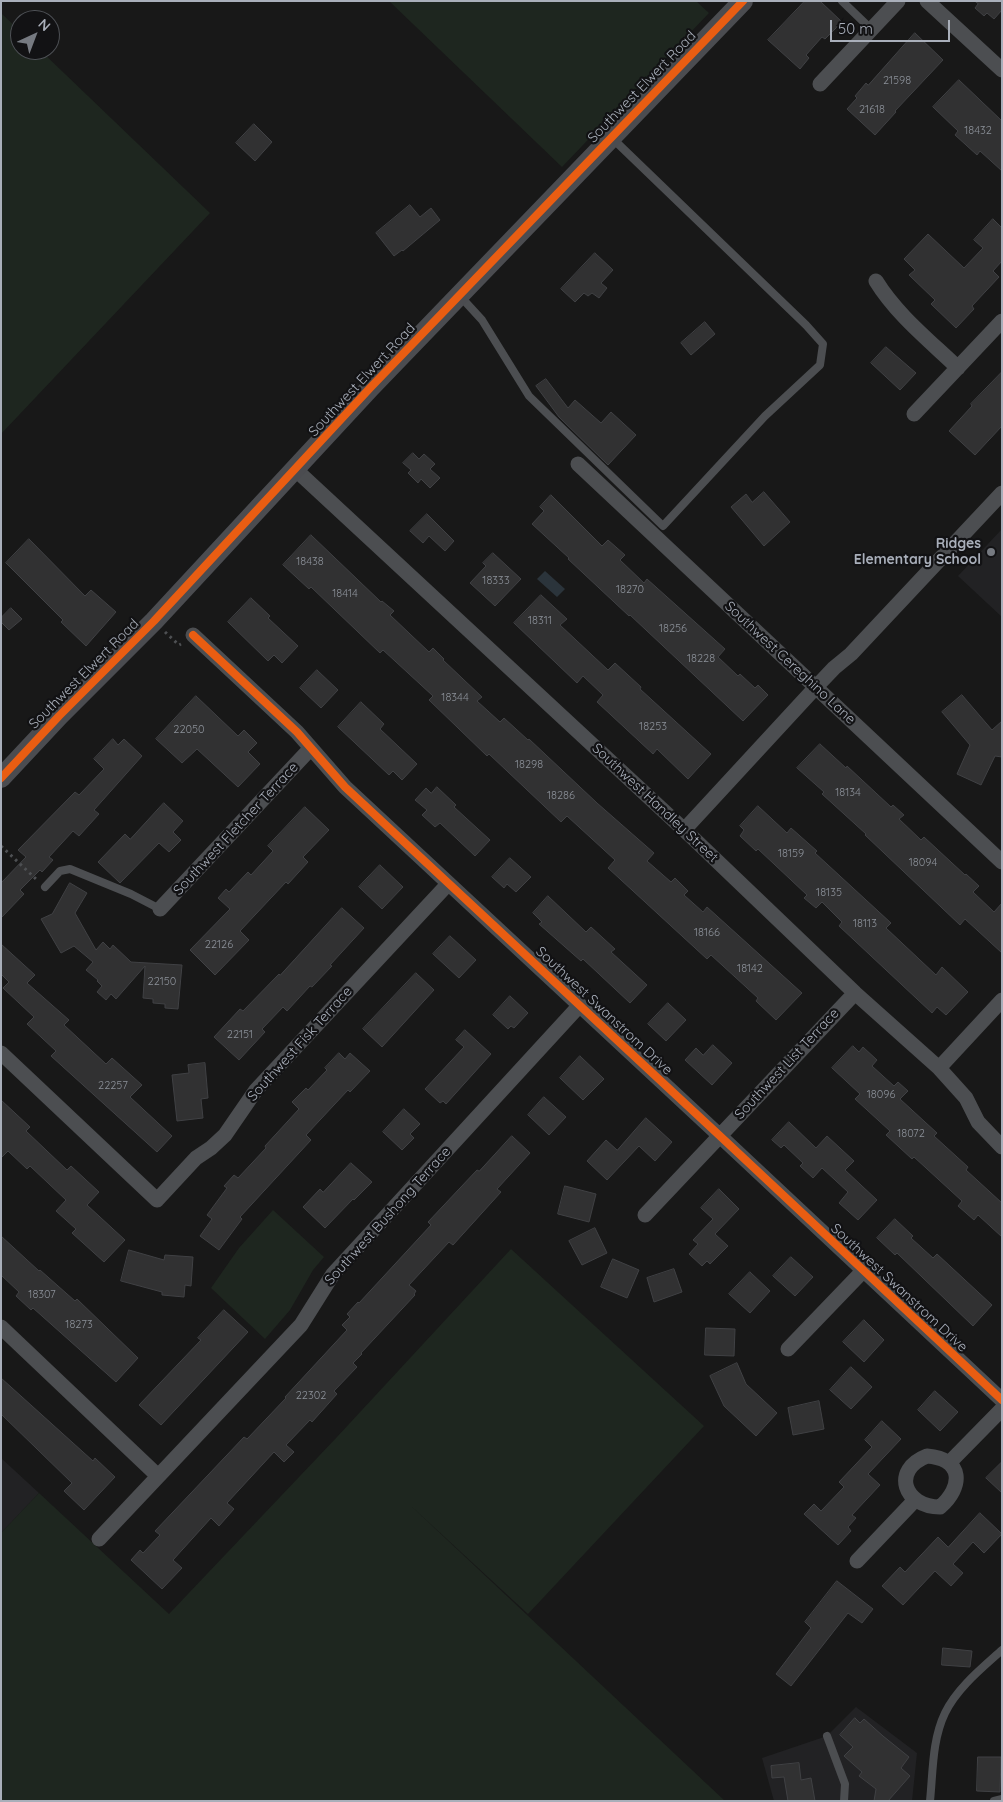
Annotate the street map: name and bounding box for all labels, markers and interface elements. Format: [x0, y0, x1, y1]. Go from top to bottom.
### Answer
north arrow [10, 10, 60, 60]
scale bar [833, 10, 953, 42]
text: N [35, 15, 54, 35]
text: 50 m [838, 19, 873, 38]
street label: Southwest Elwert Road [584, 28, 700, 146]
house number: 21598 [883, 74, 911, 88]
house number: 21618 [859, 103, 885, 117]
house number: 18432 [964, 124, 992, 138]
street label: Southwest Elwert Road [305, 320, 419, 440]
place label: Ridges Elementary School [854, 536, 981, 568]
marker: Ridges Elementary School [985, 546, 997, 558]
house number: 18438 [296, 555, 324, 569]
house number: 18333 [482, 574, 510, 588]
house number: 18270 [616, 583, 644, 597]
house number: 18414 [332, 587, 358, 601]
street label: Southwest Cereghino Lane [721, 598, 859, 728]
house number: 18311 [528, 614, 552, 628]
street label: Southwest Elwert Road [26, 616, 142, 732]
house number: 18256 [659, 622, 687, 636]
house number: 18228 [687, 652, 715, 666]
house number: 18344 [441, 691, 469, 705]
house number: 18253 [639, 720, 667, 734]
house number: 22050 [173, 723, 205, 737]
street label: Southwest Handley Street [588, 740, 722, 866]
house number: 18298 [515, 758, 543, 772]
street label: Southwest Fletcher Terrace [170, 759, 302, 899]
house number: 18134 [835, 786, 861, 800]
house number: 18286 [547, 789, 575, 803]
house number: 18159 [778, 847, 804, 861]
house number: 18094 [909, 856, 937, 870]
house number: 18135 [816, 886, 842, 900]
house number: 18113 [853, 917, 877, 931]
house number: 18166 [694, 926, 720, 940]
house number: 22126 [205, 938, 233, 952]
street label: Southwest Swanstrom Drive [532, 943, 676, 1079]
house number: 18142 [737, 962, 763, 976]
house number: 22150 [148, 975, 176, 989]
street label: Southwest Fisk Terrace [244, 983, 356, 1105]
street label: Southwest List Terrace [731, 1005, 843, 1123]
house number: 22151 [227, 1028, 253, 1042]
house number: 22257 [98, 1079, 128, 1093]
house number: 18096 [867, 1088, 895, 1102]
house number: 18072 [897, 1127, 925, 1141]
street label: Southwest Bushong Terrace [321, 1143, 455, 1289]
street label: Southwest Swanstrom Drive [827, 1220, 971, 1356]
house number: 18307 [28, 1288, 56, 1302]
house number: 18273 [65, 1318, 93, 1332]
house number: 22302 [296, 1389, 326, 1403]

